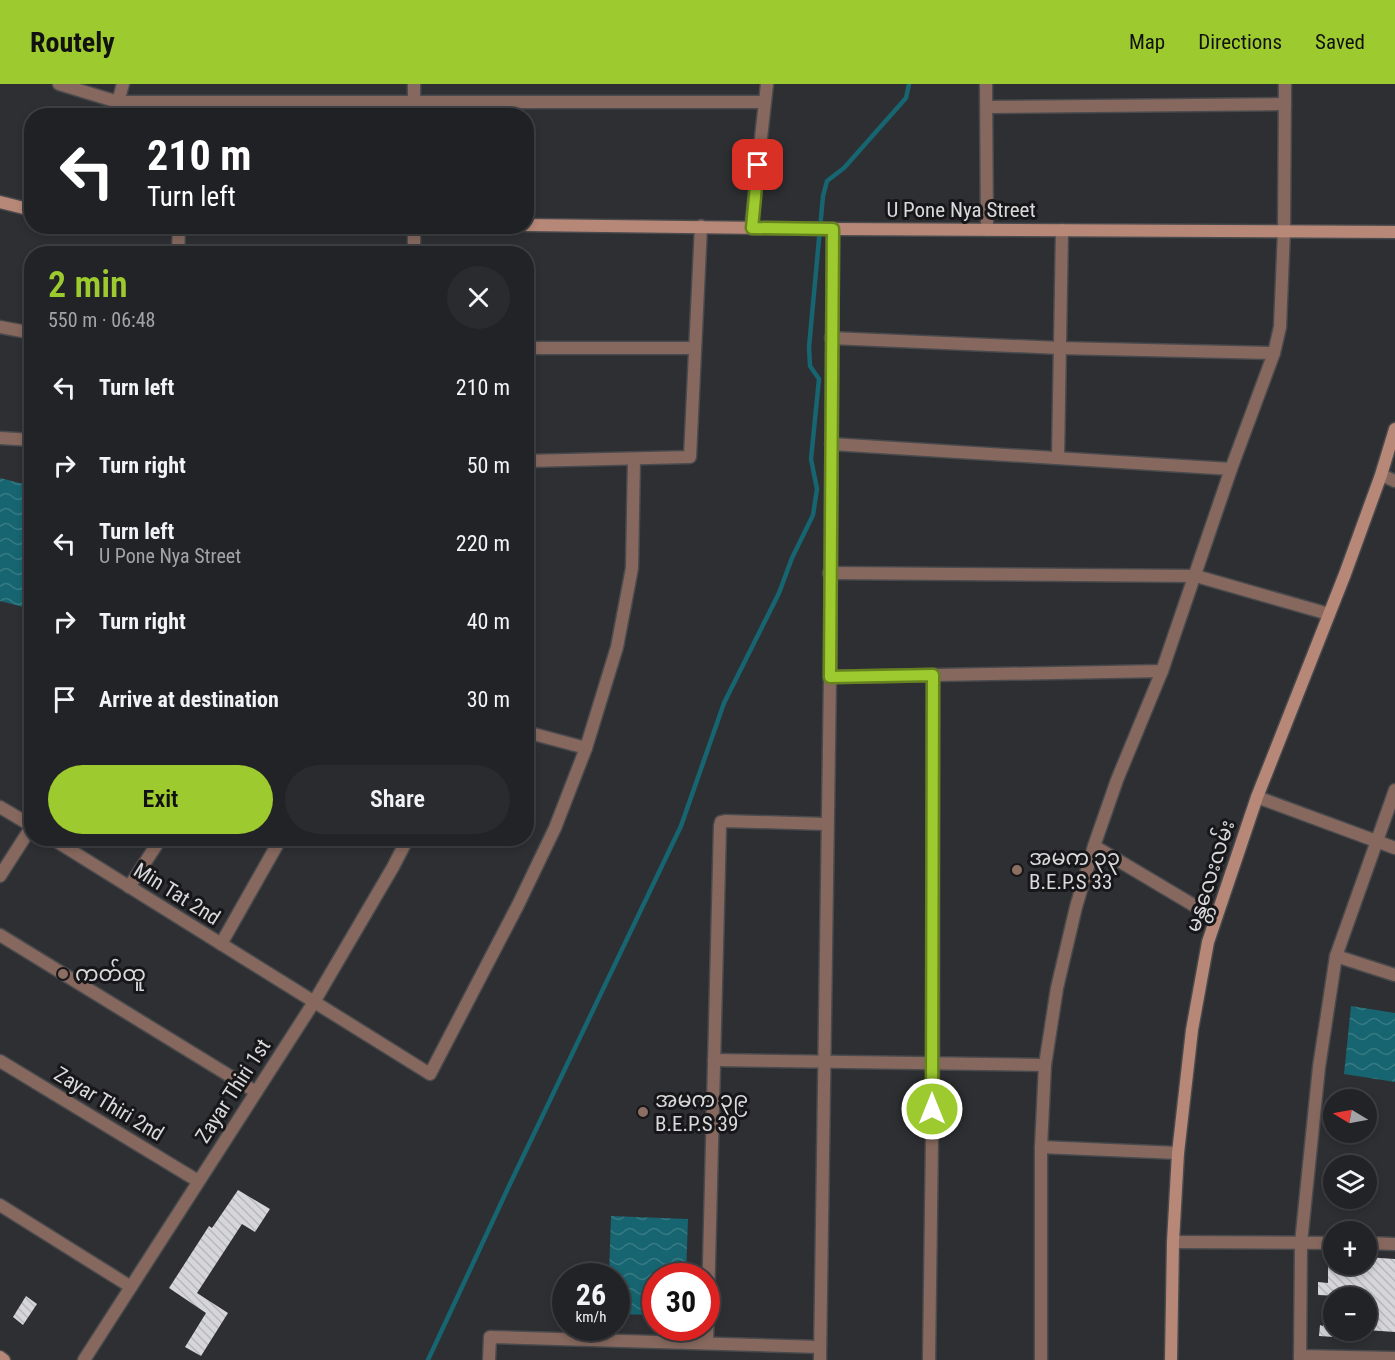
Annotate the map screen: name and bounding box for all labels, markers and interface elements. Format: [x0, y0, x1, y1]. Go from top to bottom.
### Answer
text: Routely [30, 26, 115, 59]
text: Map [1129, 30, 1165, 54]
text: Directions [1198, 30, 1282, 54]
text: Saved [1315, 30, 1365, 54]
text: 210 m [147, 131, 252, 180]
icon: left [48, 132, 126, 210]
pin [732, 139, 783, 190]
icon: arrive [741, 148, 774, 181]
text: Turn left [147, 181, 236, 213]
street label: U Pone Nya Street [886, 198, 1036, 222]
text: 2 min [48, 264, 128, 306]
button: close [447, 266, 510, 329]
text: 550 m · 06:48 [48, 308, 155, 332]
icon: left [48, 371, 81, 404]
text: Turn left [99, 375, 174, 400]
text: 210 m [456, 375, 510, 400]
icon: right [48, 449, 81, 482]
text: Turn right [99, 453, 186, 478]
text: 50 m [467, 453, 510, 478]
text: Turn left [99, 519, 174, 544]
icon: left [48, 527, 81, 560]
text: 220 m [456, 531, 510, 556]
text: U Pone Nya Street [99, 544, 241, 568]
icon: right [48, 605, 81, 638]
text: Turn right [99, 609, 186, 634]
text: 40 m [467, 609, 510, 634]
icon: arrive [48, 683, 81, 716]
text: Arrive at destination [99, 687, 279, 712]
text: 30 m [467, 687, 510, 712]
button: Exit [48, 765, 273, 834]
button: Share [285, 765, 510, 834]
street label: မန္တလေးလမ်း [1177, 816, 1244, 937]
place label: အမက ၃၃ B.E.P.S 33 [1029, 846, 1120, 894]
street label: Min Tat 2nd [129, 858, 225, 930]
marker: အမက ၃၃ B.E.P.S 33 [1010, 863, 1024, 877]
place label: ကတ်ထူ [75, 958, 146, 991]
marker: ကတ်ထူ [56, 967, 70, 981]
street label: Zayar Thiri 1st [191, 1035, 275, 1147]
street label: Zayar Thiri 2nd [50, 1062, 168, 1146]
position arrow [900, 1077, 964, 1141]
place label: အမက ၃၉ B.E.P.S 39 [655, 1088, 748, 1136]
north arrow [1323, 1089, 1377, 1143]
map controls [1323, 1089, 1377, 1341]
marker: အမက ၃၉ B.E.P.S 39 [636, 1105, 650, 1119]
button: layers [1323, 1155, 1377, 1209]
button: + [1323, 1221, 1377, 1275]
speed limit sign: 30 [642, 1263, 720, 1341]
text: 26 [576, 1277, 606, 1312]
button: − [1323, 1287, 1377, 1341]
text: km/h [576, 1308, 606, 1326]

